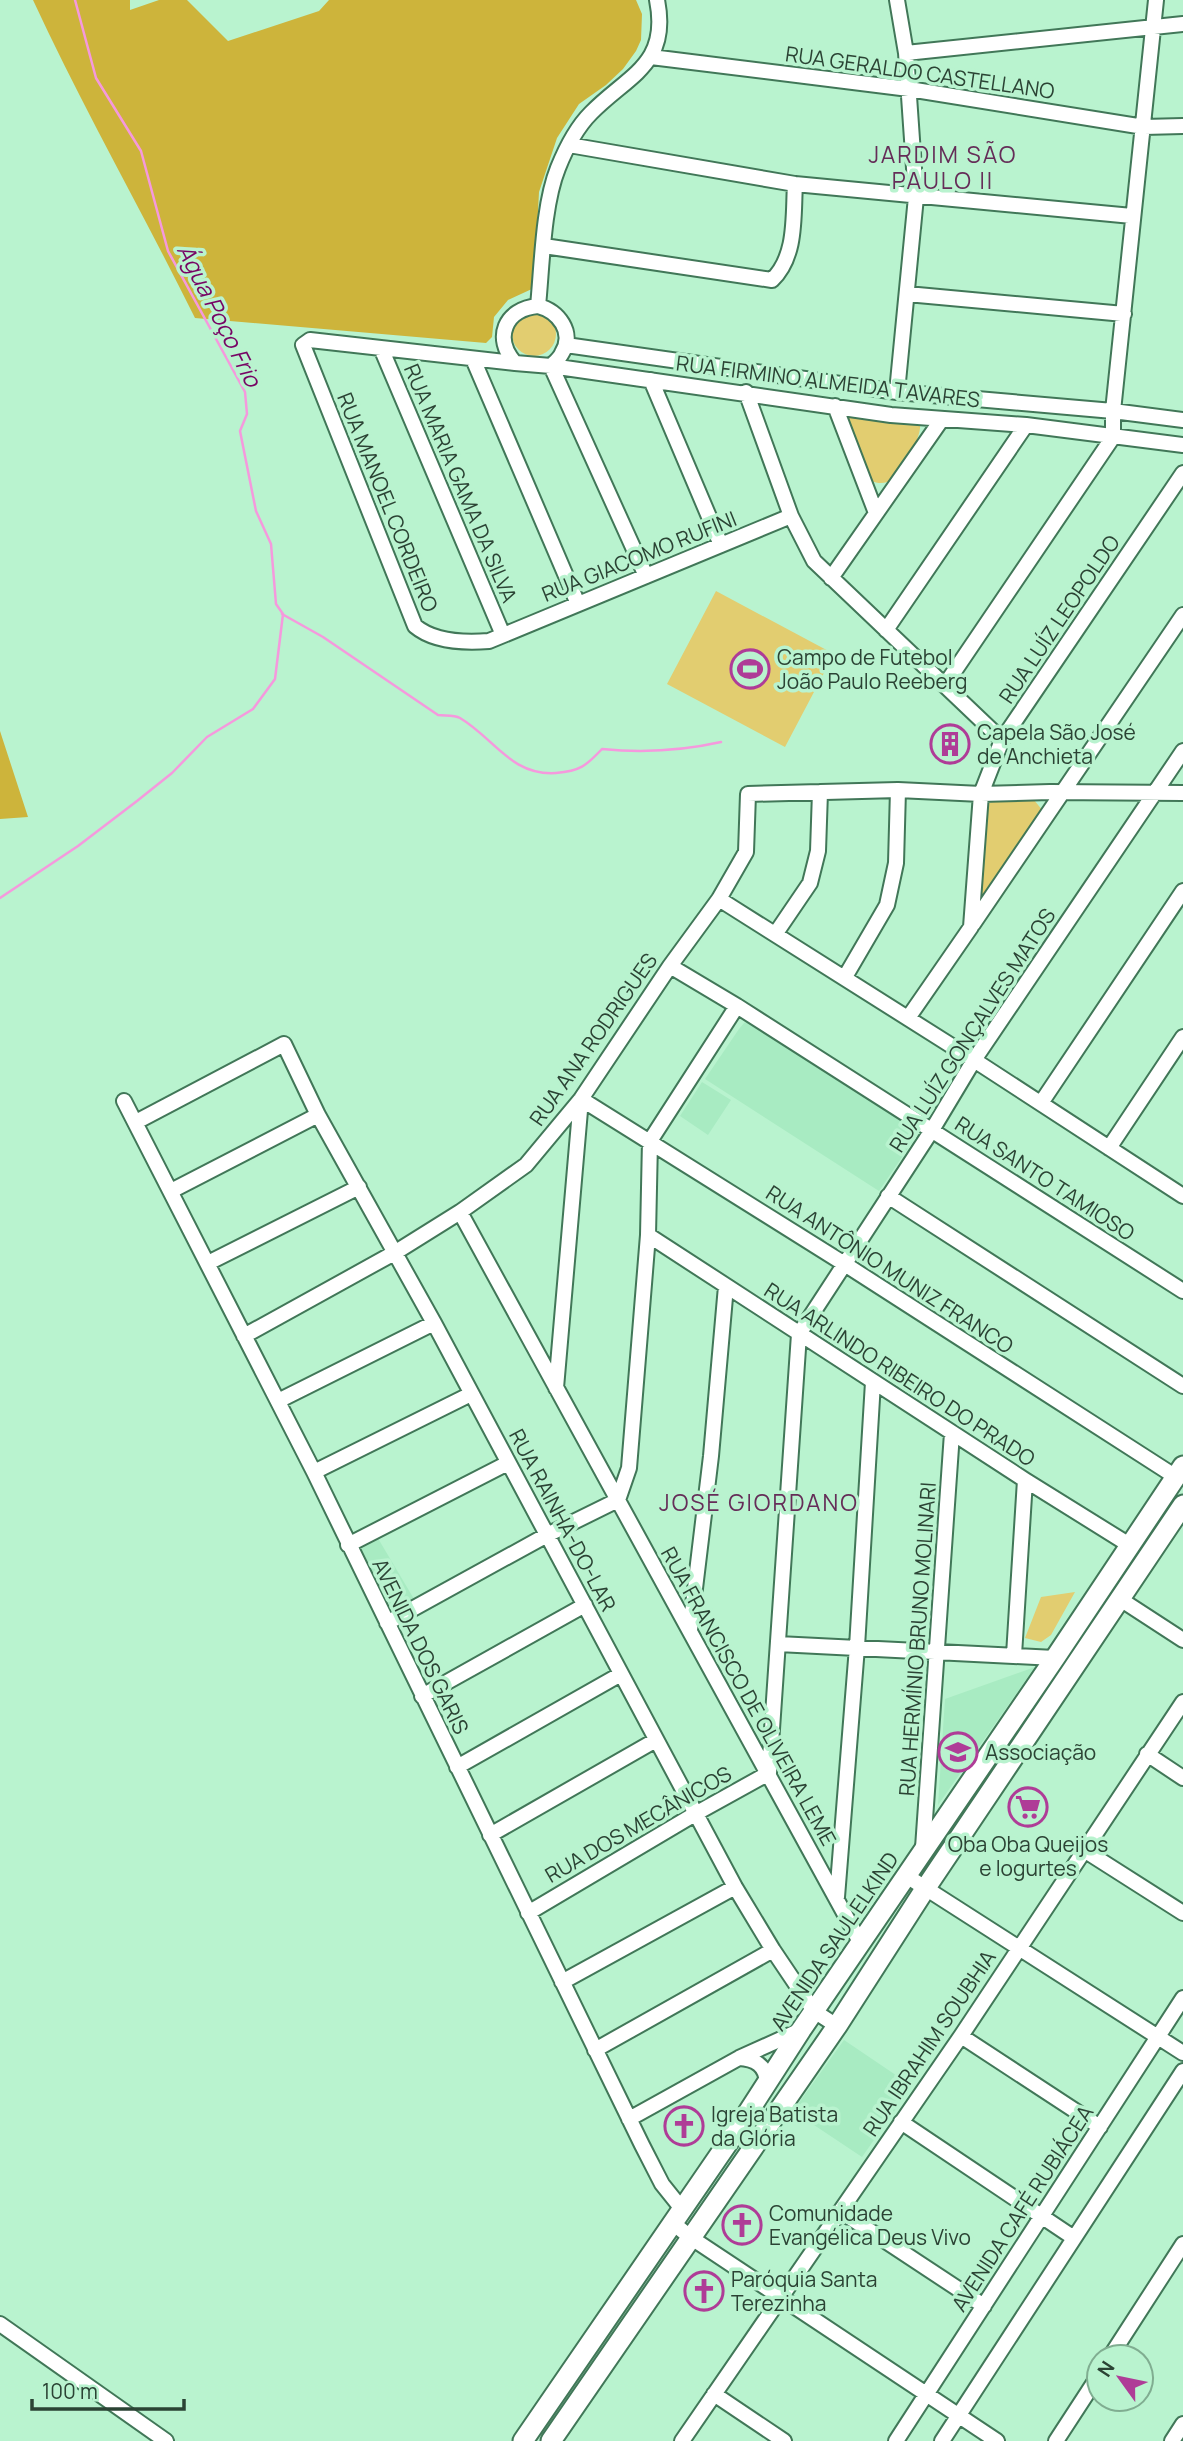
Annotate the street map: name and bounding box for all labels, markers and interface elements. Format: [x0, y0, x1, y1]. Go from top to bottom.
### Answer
street label: RUA GERALDO CASTELLANO [784, 39, 1056, 105]
district label: JARDIM SÃO PAULO II [869, 138, 1017, 196]
water label: Água Poço Frio [170, 238, 270, 393]
street label: RUA FIRMINO ALMEIDA TAVARES [675, 348, 981, 414]
street label: RUA MARIA GAMA DA SILVA [398, 359, 524, 607]
street label: RUA MANOEL CORDEIRO [331, 388, 445, 616]
street label: RUA GIACOMO RUFINI [538, 504, 740, 608]
street label: RUA LUÍZ LEOPOLDO [992, 529, 1126, 709]
place label: Campo de Futebol João Paulo Reeberg [777, 643, 967, 695]
sports icon: Campo de Futebol João Paulo Reeberg [729, 648, 771, 690]
place label: Capela São José de Anchieta [977, 718, 1136, 770]
building icon: Capela São José de Anchieta [929, 723, 971, 765]
street label: RUA LUÍZ GONÇALVES MATOS [883, 903, 1061, 1157]
street label: RUA ANA RODRIGUES [523, 947, 663, 1131]
street label: RUA SANTO TAMIOSO [950, 1109, 1140, 1247]
street label: RUA ANTÔNIO MUNIZ FRANCO [761, 1178, 1019, 1360]
street label: RUA ARLINDO RIBEIRO DO PRADO [759, 1276, 1041, 1472]
street label: RUA RAINHA-DO-LAR [503, 1424, 623, 1616]
street label: RUA HERMÍNIO BRUNO MOLINARI [892, 1481, 942, 1797]
district label: JOSÉ GIORDANO [659, 1486, 859, 1518]
street label: RUA FRANCISCO DE OLIVEIRA LEME [655, 1542, 843, 1850]
street label: AVENIDA DOS GARIS [366, 1554, 476, 1739]
school or university icon: Associação [937, 1731, 979, 1773]
place label: Associação [985, 1738, 1096, 1766]
street label: RUA DOS MECÂNICOS [540, 1759, 736, 1889]
supermarket icon: Oba Oba Queijos e Iogurtes [1007, 1786, 1049, 1828]
place label: Oba Oba Queijos e Iogurtes [948, 1830, 1108, 1882]
street label: AVENIDA SAUL ELKIND [764, 1846, 904, 2036]
street label: RUA IBRAHIM SOUBHIA [856, 1945, 1002, 2141]
place label: Igreja Batista da Glória [711, 2100, 838, 2152]
street label: AVENIDA CAFÉ RUBIÁCEA [945, 2100, 1099, 2316]
church icon: Igreja Batista da Glória [663, 2105, 705, 2147]
place label: Comunidade Evangélica Deus Vivo [769, 2199, 971, 2251]
church icon: Comunidade Evangélica Deus Vivo [721, 2204, 763, 2246]
place label: Paróquia Santa Terezinha [731, 2265, 878, 2317]
church icon: Paróquia Santa Terezinha [683, 2270, 725, 2312]
north arrow [1085, 2343, 1155, 2413]
text: N [1091, 2356, 1120, 2382]
scale bar [32, 2368, 184, 2412]
text: 100 m [42, 2377, 98, 2405]

